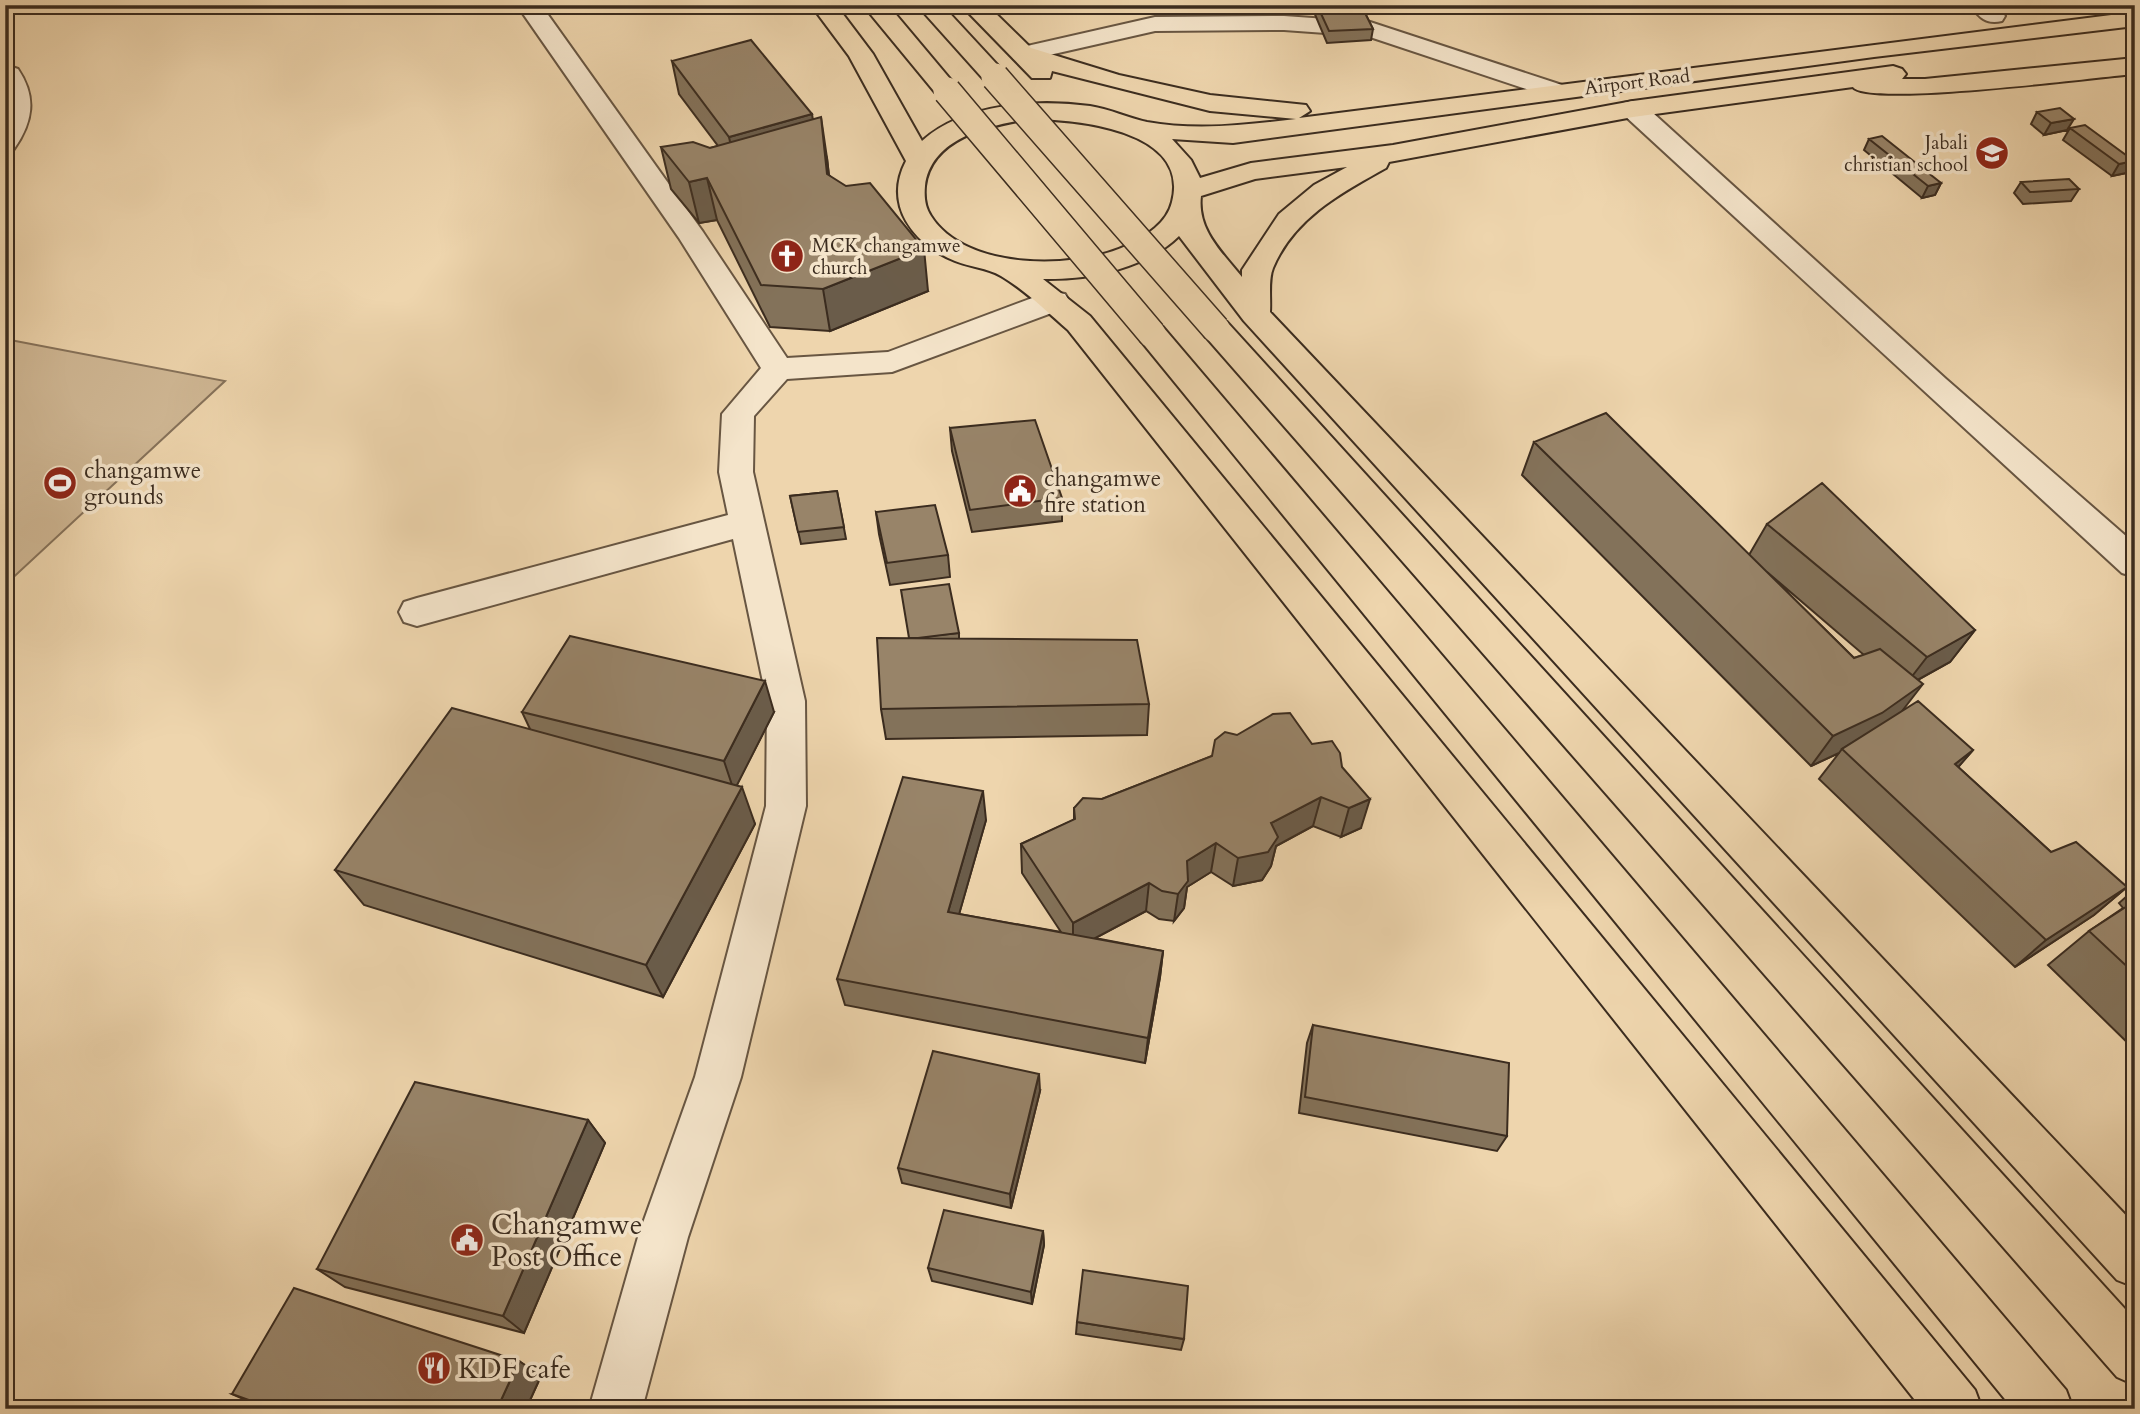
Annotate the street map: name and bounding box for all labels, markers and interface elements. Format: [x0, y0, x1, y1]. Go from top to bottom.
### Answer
street label: Airport Road [1583, 63, 1691, 101]
place label: Jabali christian school [1844, 130, 1968, 178]
school or university icon: Jabali christian school [1973, 134, 2011, 172]
place label: MCK changamwe church [812, 233, 961, 281]
church icon: MCK changamwe church [768, 237, 806, 275]
place label: changamwe grounds [84, 455, 201, 512]
place label: changamwe fire station [1044, 463, 1161, 520]
sports icon: changamwe grounds [41, 464, 79, 502]
public building icon: changamwe fire station [1001, 472, 1039, 510]
place label: Changamwe Post Office [491, 1206, 642, 1276]
public building icon: Changamwe Post Office [448, 1221, 486, 1259]
restaurant icon: KDF cafe [415, 1349, 453, 1387]
place label: KDF cafe [458, 1350, 571, 1388]

